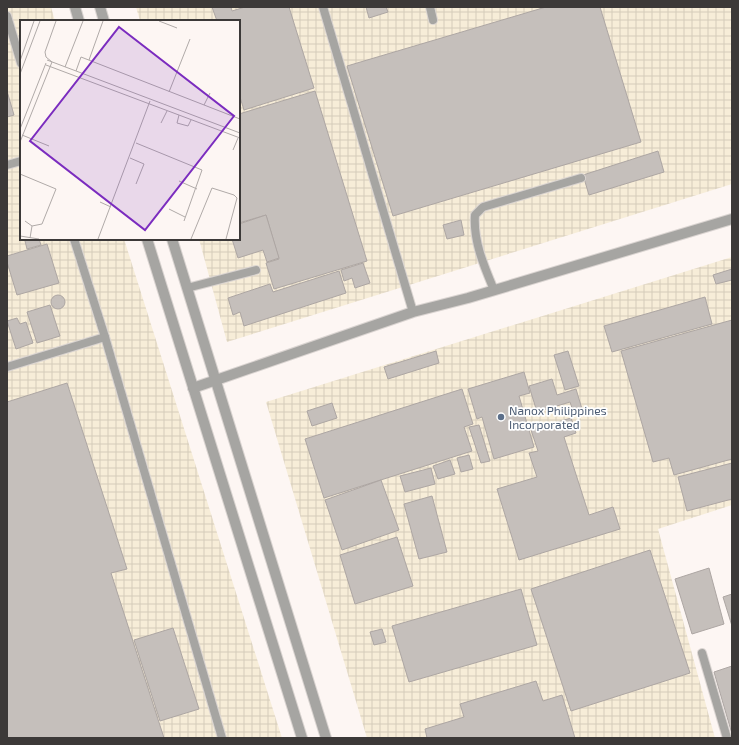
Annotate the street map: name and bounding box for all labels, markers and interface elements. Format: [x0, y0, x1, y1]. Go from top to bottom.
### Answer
inset map [20, 20, 240, 240]
place label: Nanox Philippines Incorporated [509, 403, 607, 431]
marker: Nanox Philippines Incorporated [496, 412, 506, 422]

